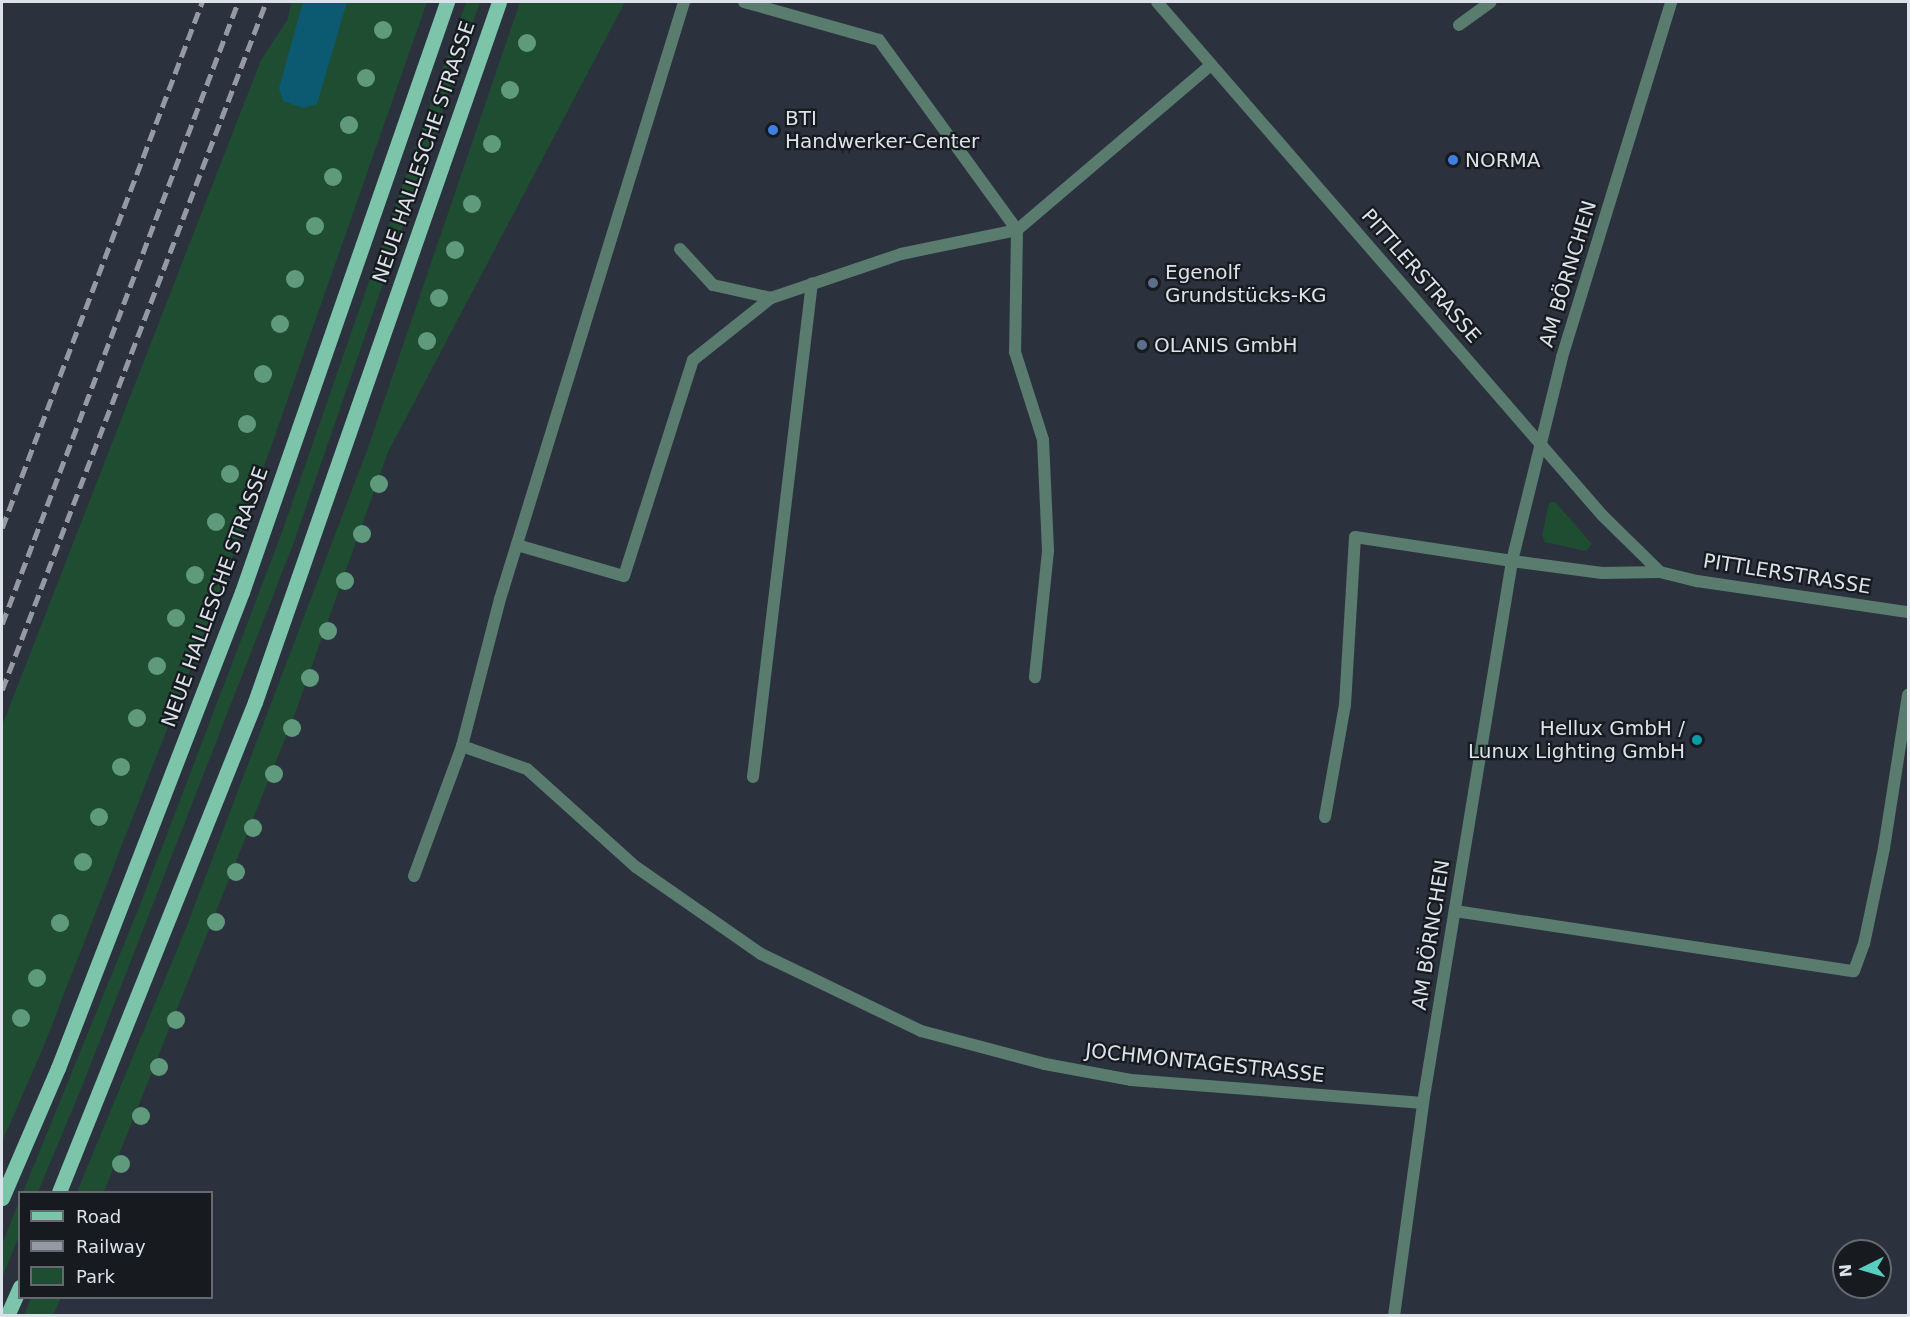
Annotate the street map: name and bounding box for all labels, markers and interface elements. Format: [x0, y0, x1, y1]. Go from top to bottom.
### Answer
street label: NEUE HALLESCHE STRASSE [368, 18, 480, 286]
place label: BTI Handwerker-Center [785, 106, 979, 153]
marker: BTI Handwerker-Center [766, 123, 780, 137]
place label: NORMA [1465, 148, 1541, 172]
marker: NORMA [1446, 153, 1460, 167]
street label: AM BÖRNCHEN [1534, 198, 1602, 350]
street label: PITTLERSTRASSE [1356, 204, 1486, 348]
place label: Egenolf Grundstücks-KG [1165, 260, 1327, 307]
marker: Egenolf Grundstücks-KG [1146, 276, 1160, 290]
place label: OLANIS GmbH [1154, 333, 1298, 357]
marker: OLANIS GmbH [1135, 338, 1149, 352]
street label: NEUE HALLESCHE STRASSE [157, 464, 273, 730]
street label: PITTLERSTRASSE [1701, 549, 1873, 599]
place label: Hellux GmbH / Lunux Lighting GmbH [1468, 716, 1685, 763]
marker: Hellux GmbH / Lunux Lighting GmbH [1690, 733, 1704, 747]
street label: AM BÖRNCHEN [1407, 858, 1455, 1012]
street label: JOCHMONTAGESTRASSE [1084, 1038, 1326, 1088]
legend [18, 1191, 213, 1299]
text: Road [76, 1206, 121, 1227]
text: Railway [76, 1236, 146, 1257]
north arrow [1832, 1239, 1892, 1299]
text: N [1836, 1263, 1856, 1278]
text: Park [76, 1266, 115, 1287]

